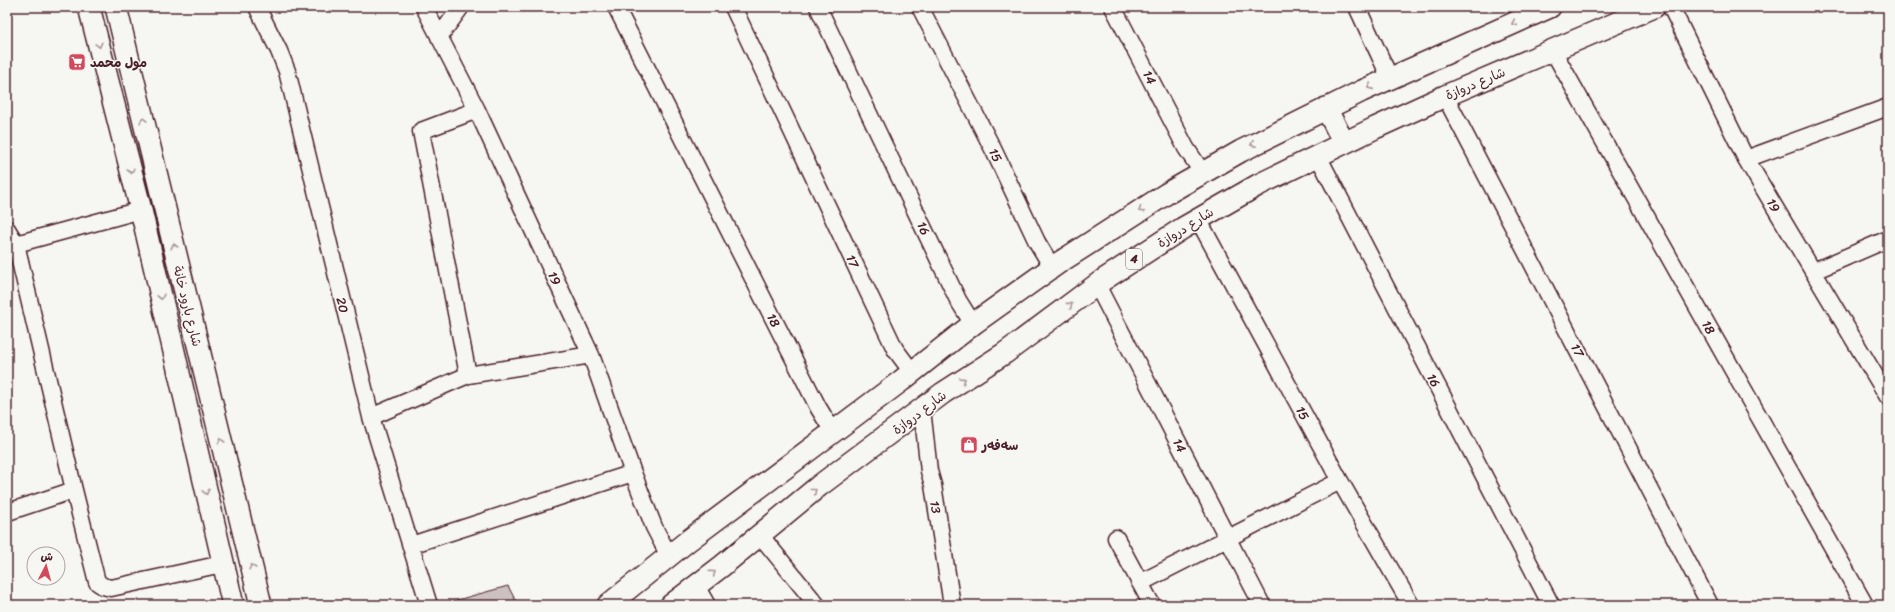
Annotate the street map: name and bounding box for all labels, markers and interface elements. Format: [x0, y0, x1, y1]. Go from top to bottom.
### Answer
one-way arrow [1511, 18, 1518, 26]
one-way arrow [94, 41, 103, 48]
place label: مول محمد [90, 51, 147, 74]
supermarket icon: مول محمد [67, 52, 87, 72]
street label: شارع دروازة [1441, 60, 1509, 106]
street label: 14 [1136, 66, 1163, 89]
one-way arrow [1367, 82, 1374, 90]
one-way arrow [140, 117, 148, 123]
one-way arrow [1250, 140, 1258, 147]
street label: 15 [982, 144, 1009, 166]
one-way arrow [126, 167, 135, 174]
street label: 19 [1760, 194, 1787, 217]
street label: شارع دروازة [1152, 201, 1218, 254]
one-way arrow [1138, 205, 1145, 213]
street label: 16 [910, 217, 937, 239]
one-way arrow [170, 243, 179, 250]
road number: 4 [1126, 249, 1142, 269]
street label: 17 [839, 250, 866, 273]
street label: شارع بارود خانة [166, 263, 209, 349]
street label: 19 [541, 267, 568, 289]
one-way arrow [156, 293, 165, 300]
street label: 20 [329, 295, 356, 316]
one-way arrow [1065, 303, 1072, 310]
street label: 18 [760, 309, 787, 332]
street label: 18 [1695, 316, 1722, 339]
street label: 17 [1564, 339, 1591, 363]
street label: 16 [1420, 369, 1447, 391]
one-way arrow [959, 377, 966, 384]
street label: شارع دروازة [887, 384, 952, 441]
street label: 15 [1289, 402, 1316, 425]
place label: سەفەر [981, 434, 1018, 457]
street label: 14 [1166, 434, 1193, 457]
shop icon: سەفەر [959, 435, 979, 455]
one-way arrow [218, 438, 226, 444]
one-way arrow [809, 488, 817, 495]
one-way arrow [201, 489, 209, 495]
street label: 13 [923, 499, 948, 515]
north arrow [26, 546, 66, 586]
text: ش [40, 546, 54, 567]
one-way arrow [248, 564, 257, 571]
one-way arrow [709, 571, 716, 578]

